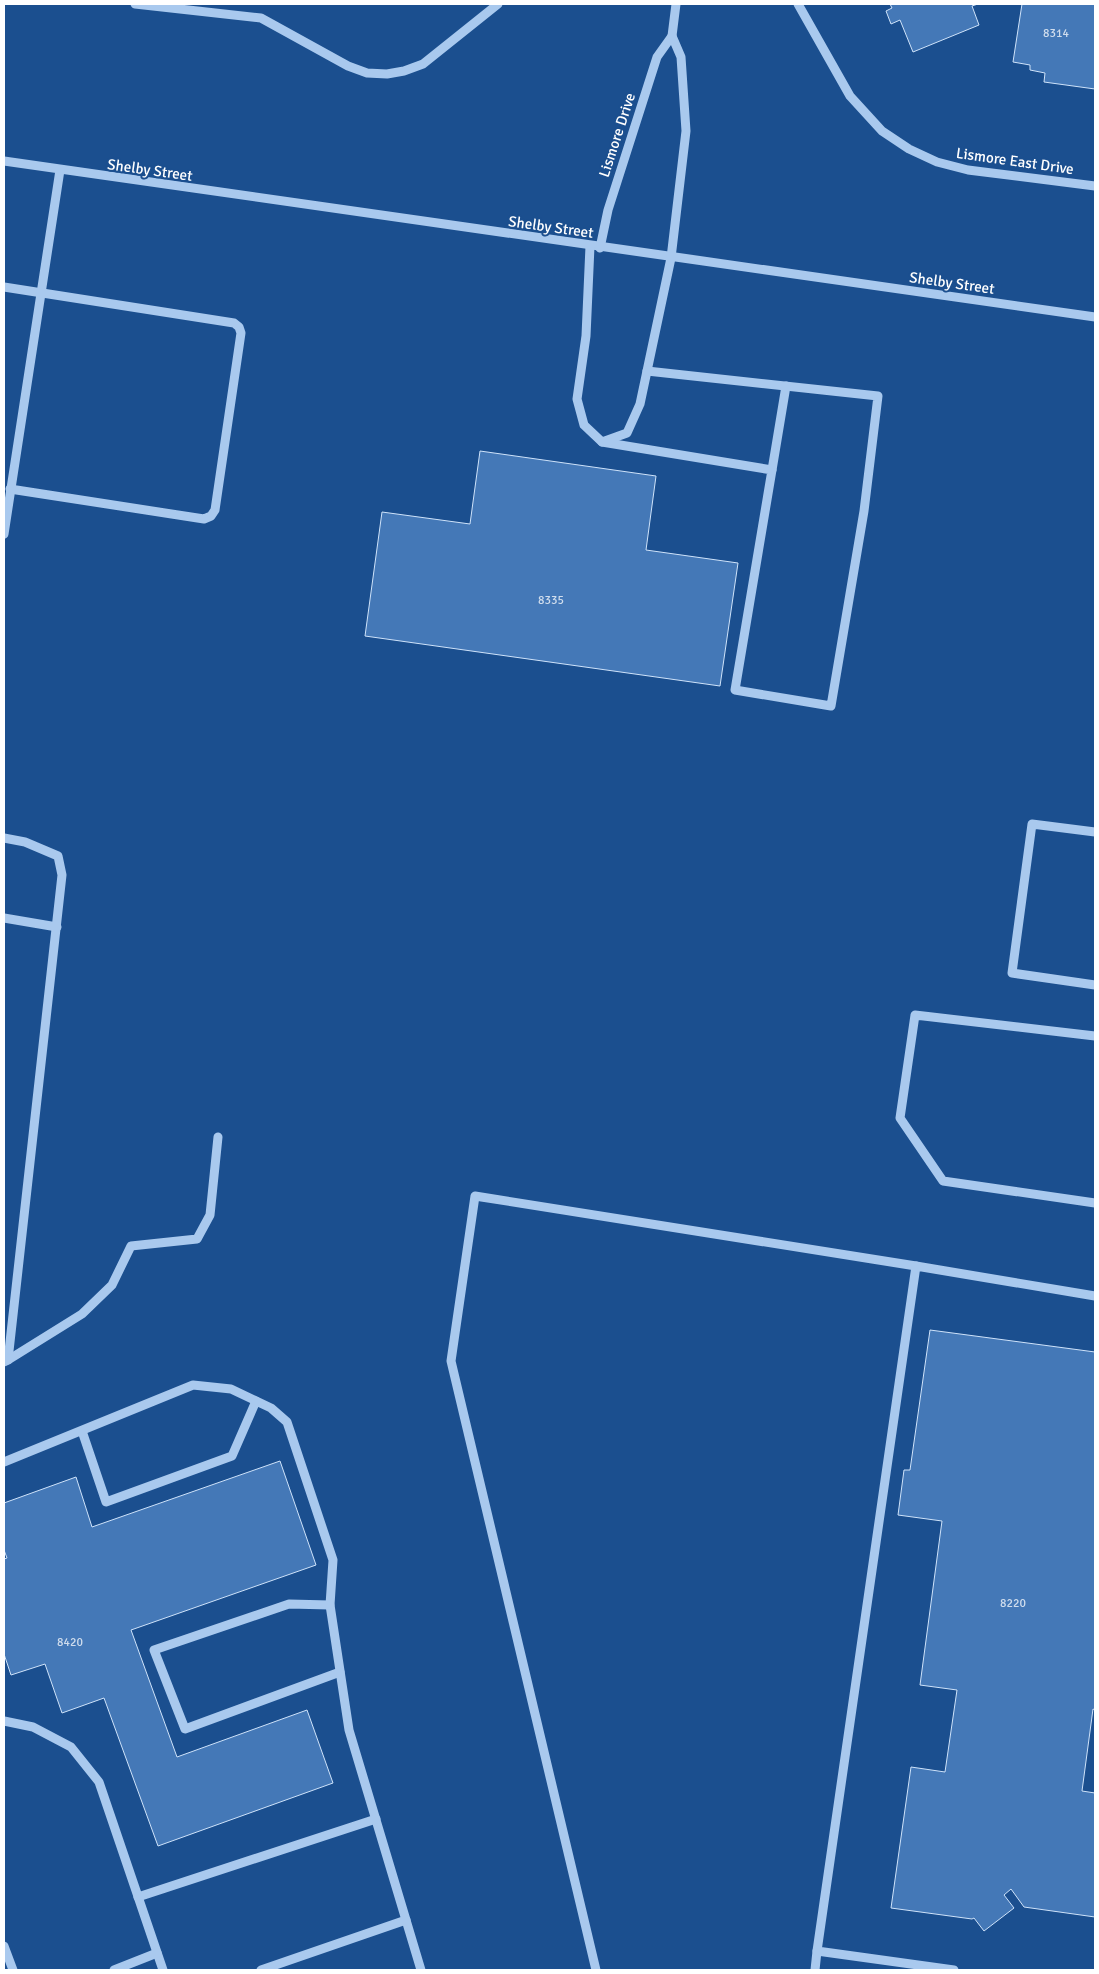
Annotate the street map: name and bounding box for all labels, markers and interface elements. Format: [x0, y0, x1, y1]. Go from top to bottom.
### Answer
house number: 8314 [1043, 26, 1069, 41]
street label: Lismore Drive [595, 91, 639, 179]
street label: Lismore East Drive [955, 144, 1075, 178]
street label: Shelby Street [106, 155, 194, 185]
street label: Shelby Street [507, 212, 595, 242]
street label: Shelby Street [908, 268, 996, 298]
house number: 8335 [538, 593, 564, 608]
house number: 8220 [1000, 1596, 1026, 1611]
house number: 8420 [57, 1635, 83, 1650]

